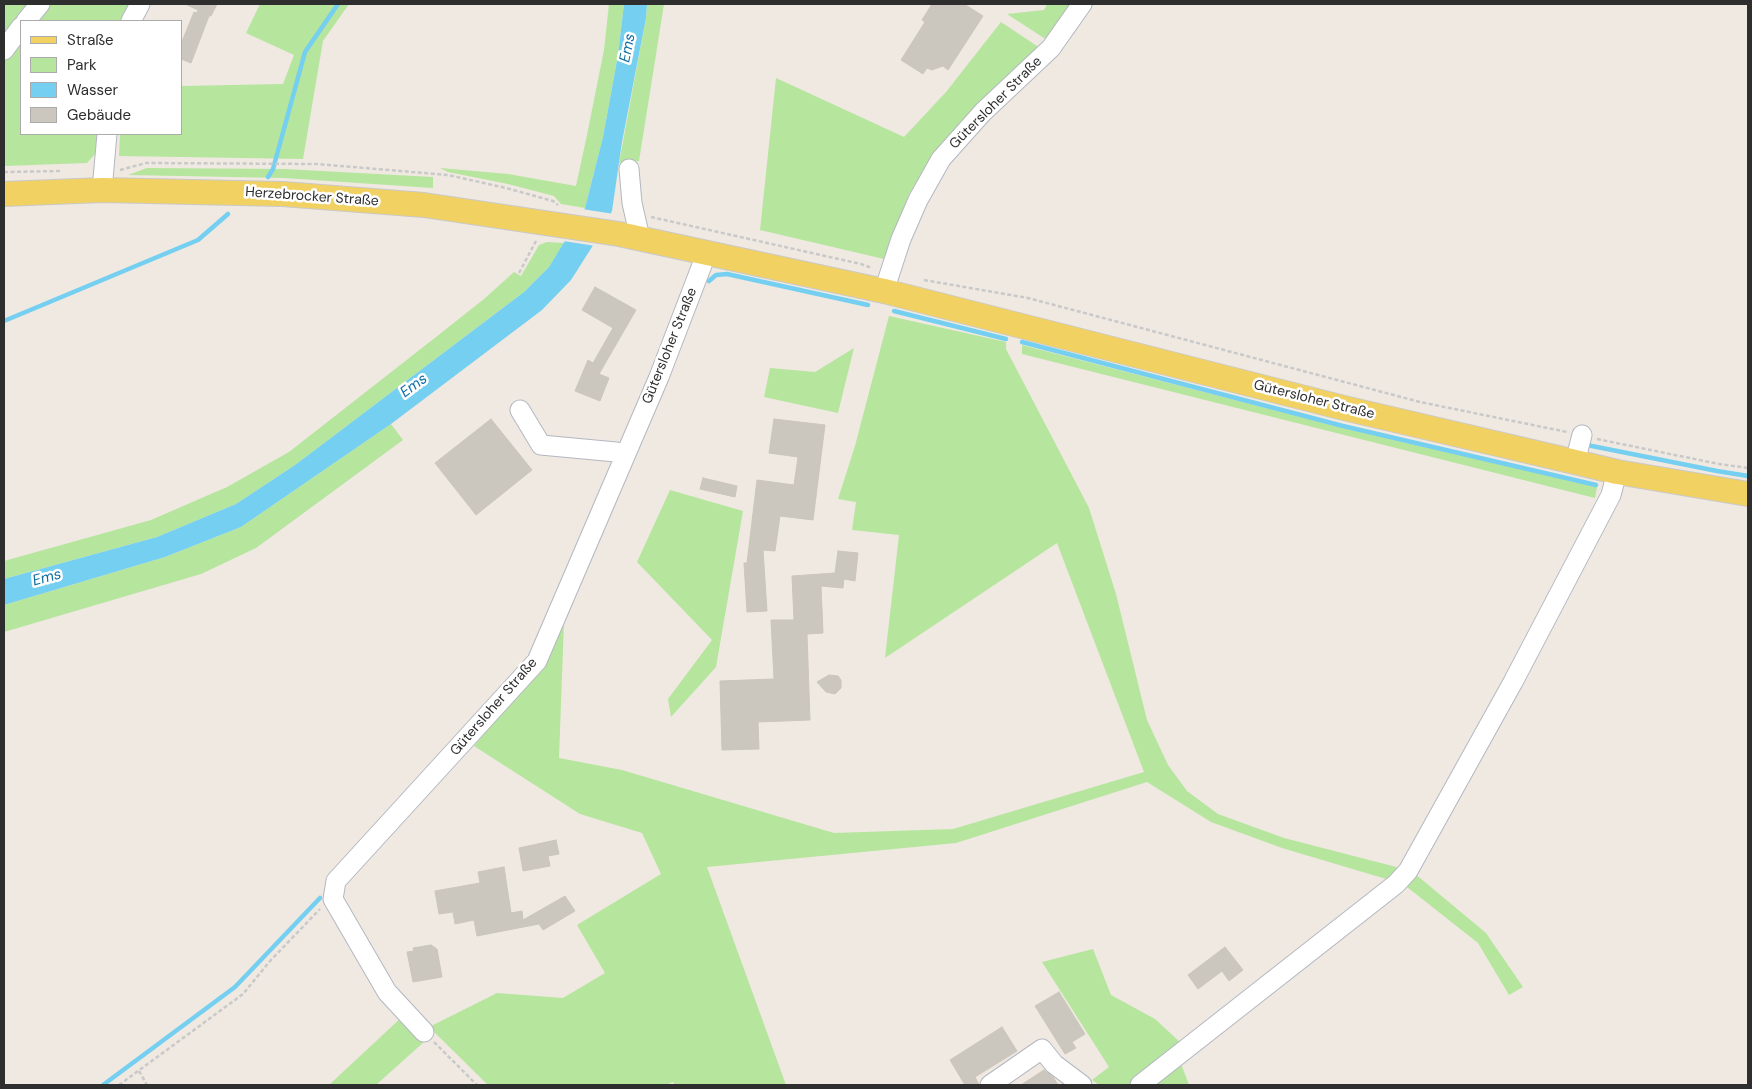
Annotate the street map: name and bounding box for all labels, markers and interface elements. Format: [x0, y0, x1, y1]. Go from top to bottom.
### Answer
legend [20, 20, 182, 135]
text: Straße [67, 30, 114, 50]
water label: Ems [616, 32, 640, 64]
street label: Gütersloher Straße [946, 53, 1046, 153]
text: Park [67, 55, 97, 75]
text: Wasser [67, 80, 118, 100]
text: Gebäude [67, 105, 131, 125]
street label: Herzebrocker Straße [245, 184, 379, 210]
street label: Gütersloher Straße [639, 285, 701, 407]
water label: Ems [397, 370, 431, 402]
street label: Gütersloher Straße [1252, 377, 1376, 423]
water label: Ems [31, 566, 63, 590]
street label: Gütersloher Straße [447, 655, 541, 759]

